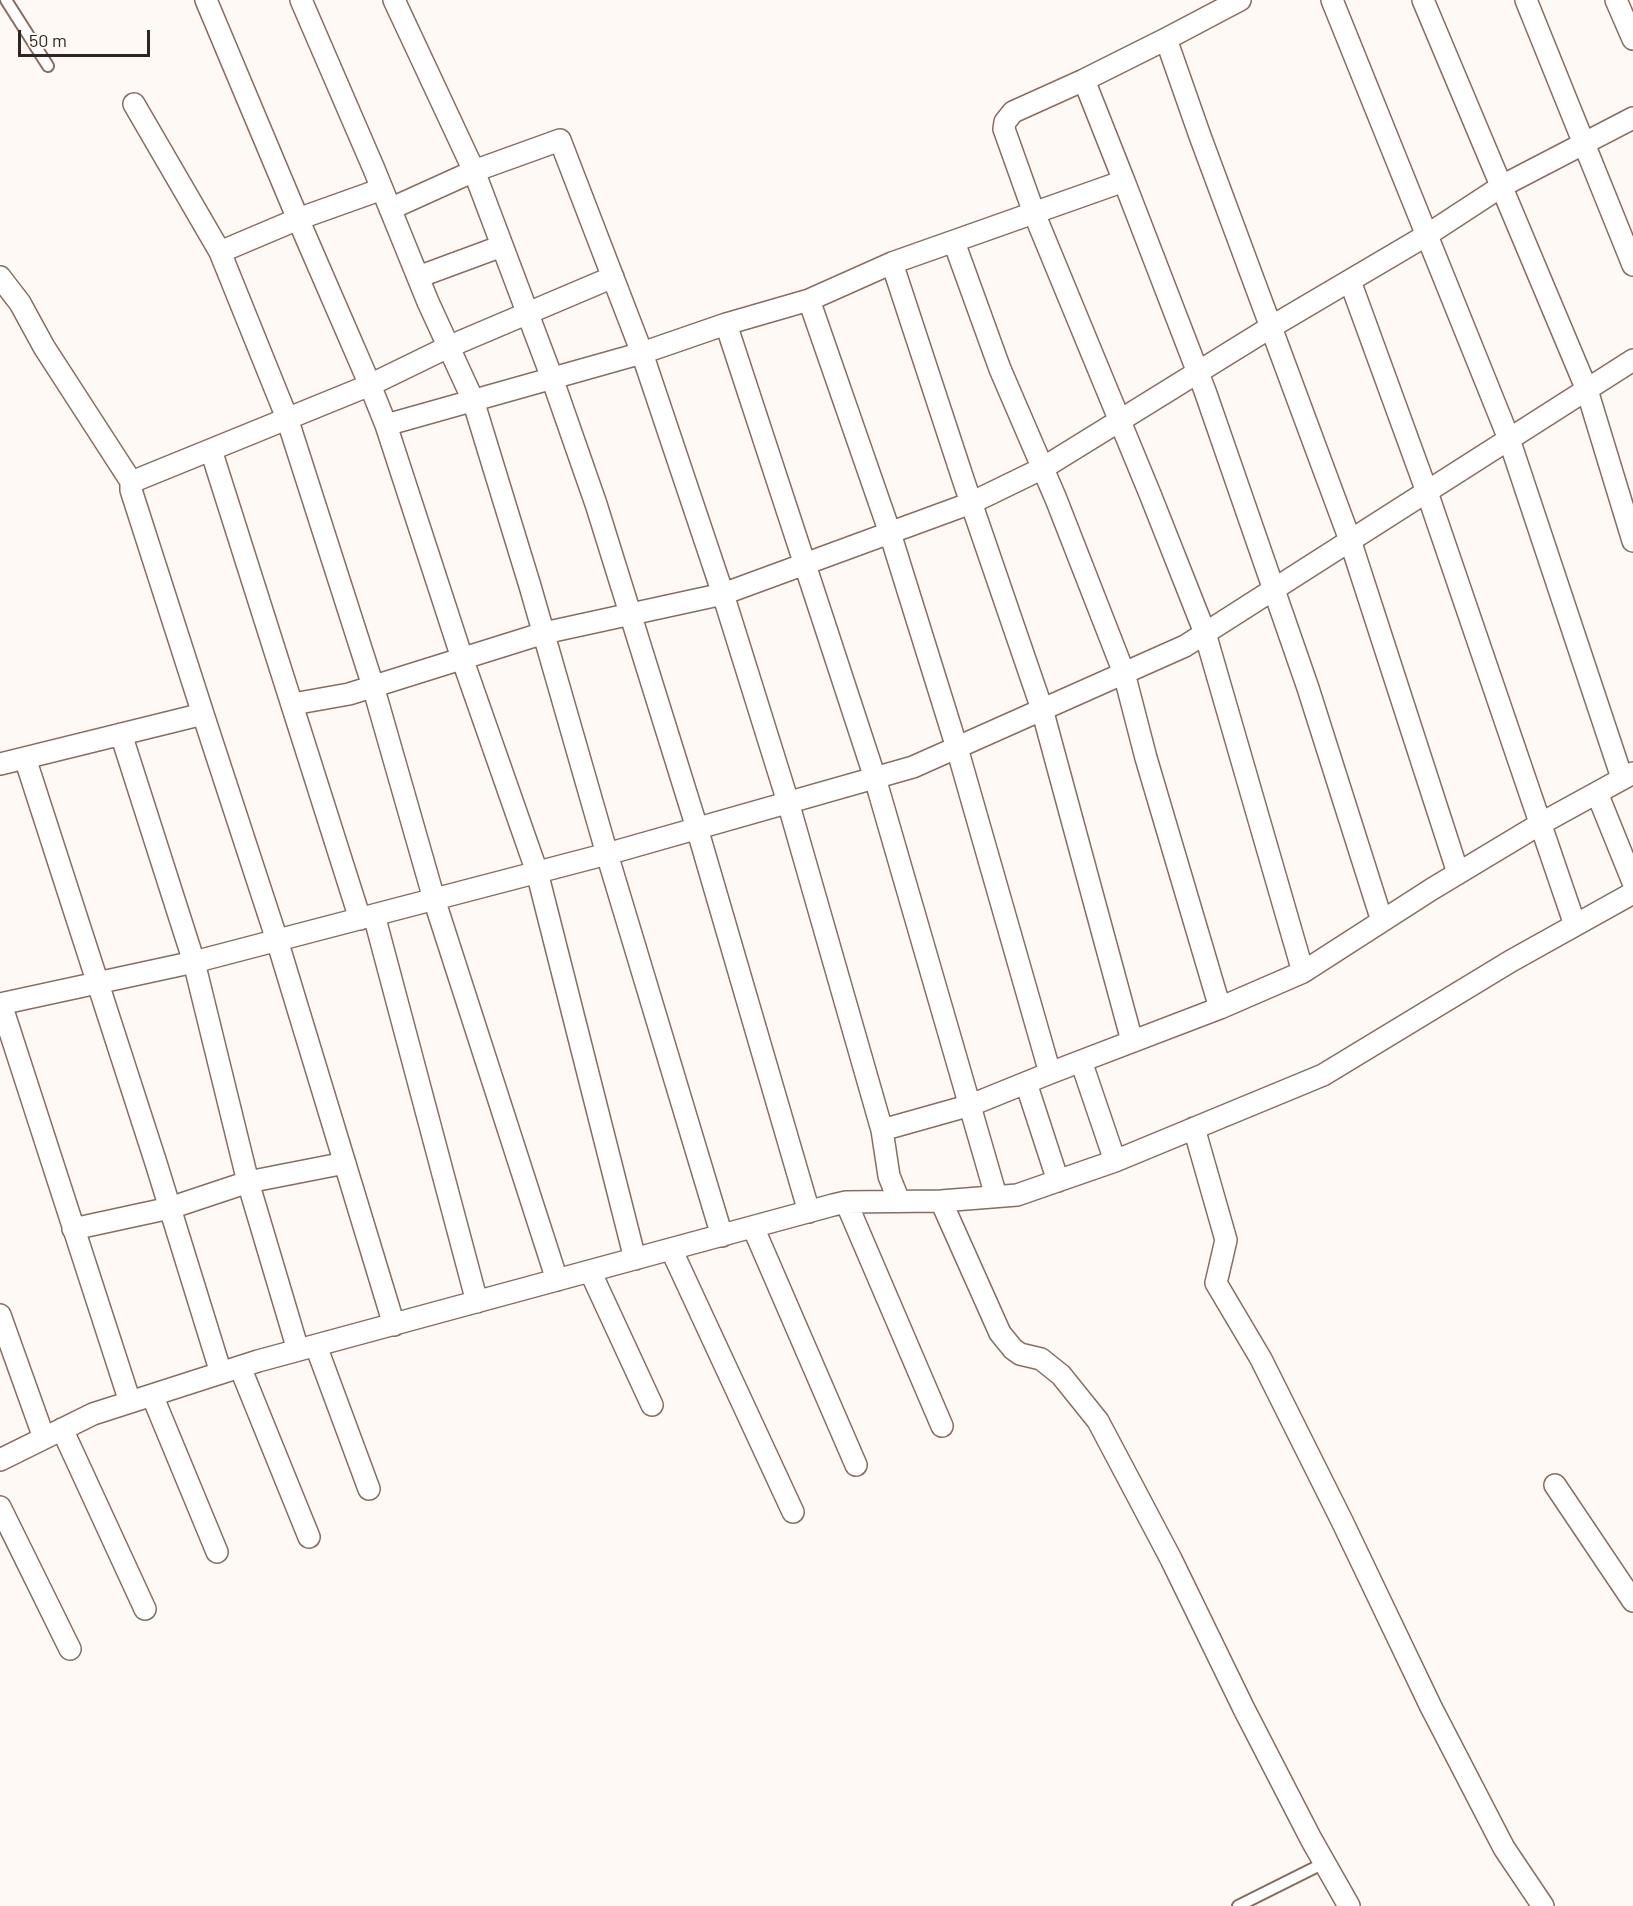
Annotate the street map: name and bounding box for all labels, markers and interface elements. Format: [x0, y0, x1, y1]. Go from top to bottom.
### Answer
scale bar [21, 18, 153, 56]
text: 50 m [29, 29, 67, 51]

